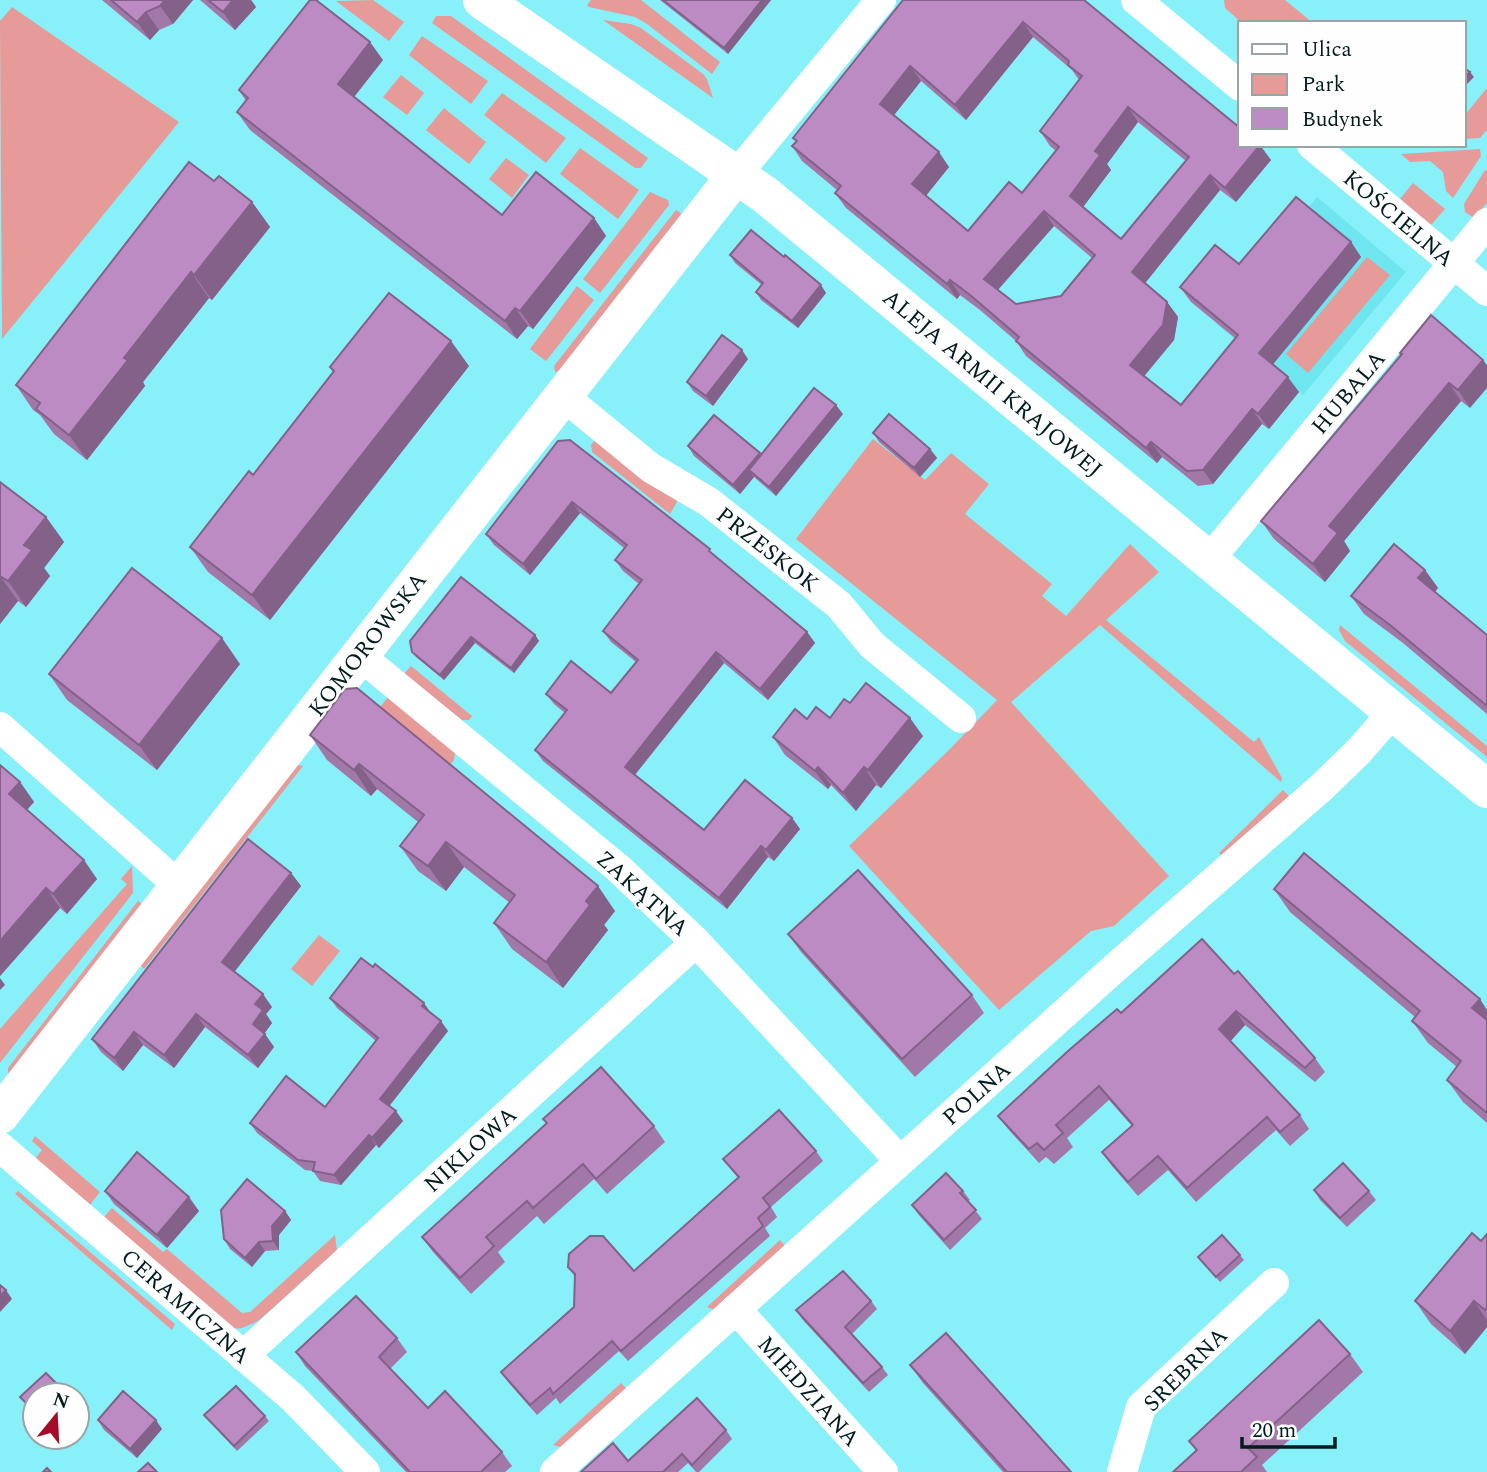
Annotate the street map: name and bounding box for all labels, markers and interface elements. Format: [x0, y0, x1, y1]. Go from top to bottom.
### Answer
legend [1238, 21, 1466, 147]
text: Ulica [1302, 34, 1353, 66]
text: Park [1302, 69, 1346, 101]
text: Budynek [1302, 104, 1384, 136]
street label: KOŚCIELNA [1335, 162, 1461, 276]
street label: ALEJA ARMII KRAJOWEJ [874, 281, 1110, 487]
street label: HUBALA [1303, 343, 1395, 443]
street label: PRZESKOK [708, 499, 826, 602]
street label: KOMOROWSKA [300, 565, 436, 725]
street label: ZAKĄTNA [588, 843, 696, 946]
street label: POLNA [935, 1054, 1019, 1135]
street label: NIKLOWA [416, 1099, 526, 1202]
street label: CERAMICZNA [113, 1241, 257, 1373]
street label: SREBRNA [1136, 1320, 1237, 1421]
street label: MIEDZIANA [748, 1328, 868, 1456]
north arrow [21, 1381, 91, 1451]
text: N [49, 1385, 73, 1417]
scale bar [1242, 1406, 1335, 1450]
text: 20 m [1252, 1415, 1296, 1447]

